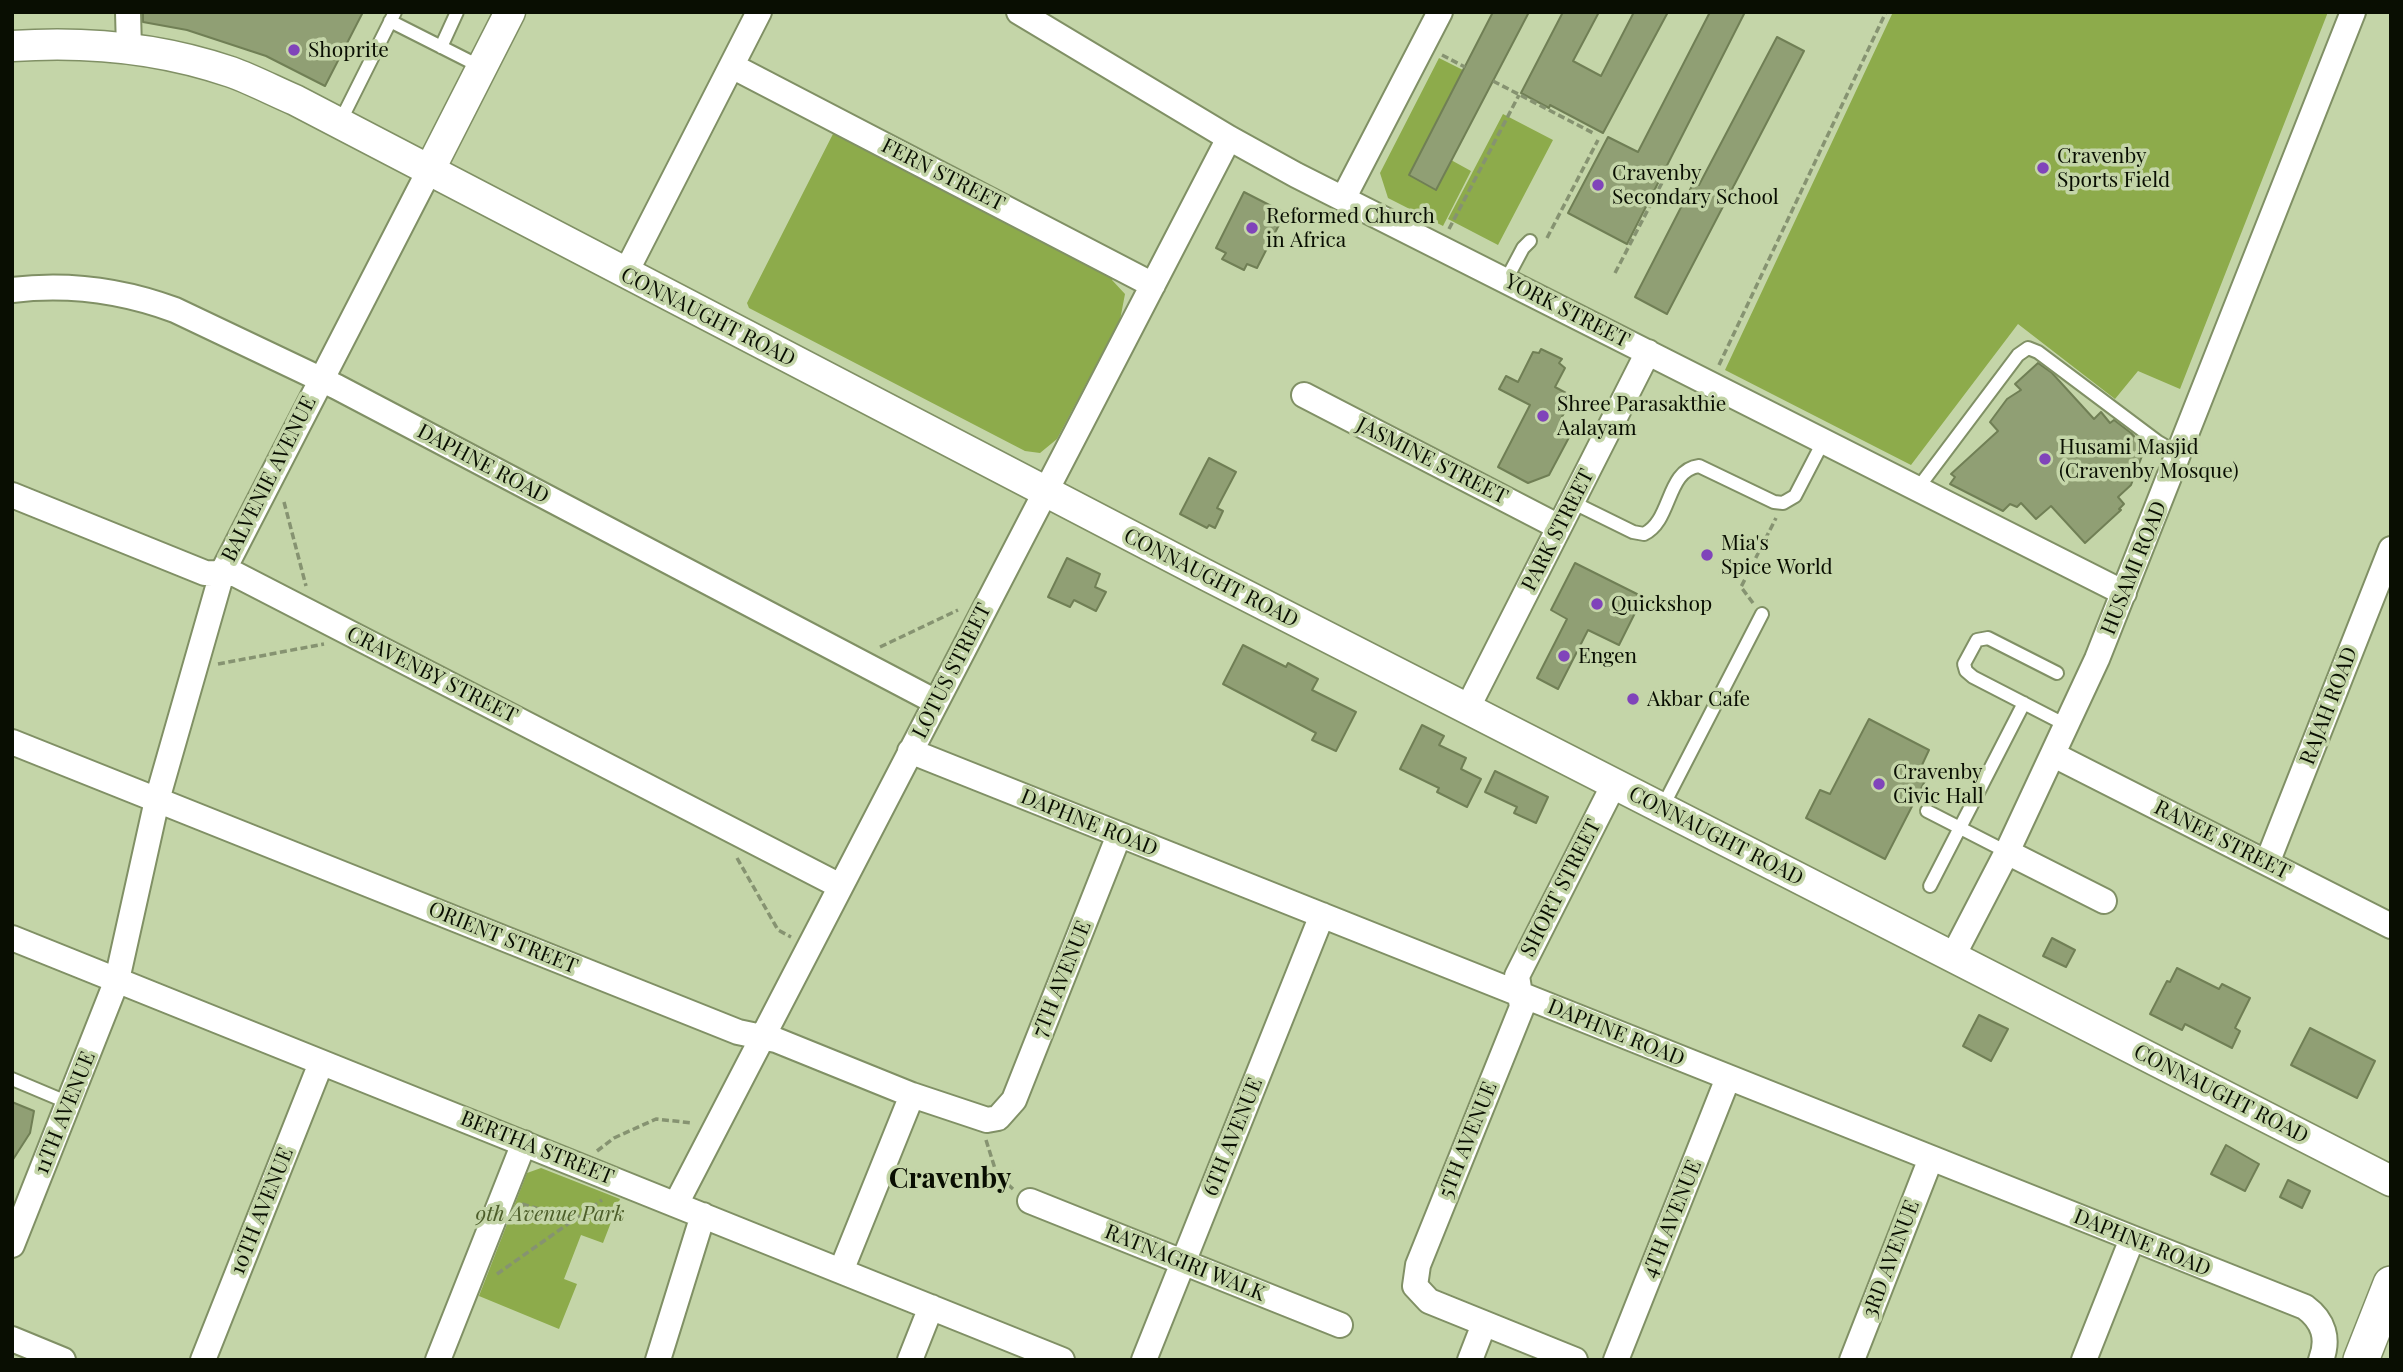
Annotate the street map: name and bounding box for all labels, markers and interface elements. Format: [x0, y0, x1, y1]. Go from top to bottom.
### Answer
place label: Shoprite [308, 37, 389, 63]
marker: Shoprite [286, 42, 302, 58]
street label: FERN STREET [877, 133, 1009, 217]
place label: Cravenby Sports Field [2057, 143, 2170, 193]
place label: Cravenby Secondary School [1612, 160, 1779, 210]
marker: Cravenby Sports Field [2035, 160, 2051, 176]
marker: Cravenby Secondary School [1590, 177, 1606, 193]
place label: Reformed Church in Africa [1266, 203, 1435, 253]
marker: Reformed Church in Africa [1244, 220, 1260, 236]
street label: CONNAUGHT ROAD [616, 262, 800, 372]
street label: YORK STREET [1500, 269, 1634, 353]
place label: Shree Parasakthie Aalayam [1557, 391, 1726, 441]
street label: BALVENIE AVENUE [216, 392, 322, 566]
marker: Shree Parasakthie Aalayam [1535, 408, 1551, 424]
street label: JASMINE STREET [1352, 412, 1512, 510]
street label: DAPHNE ROAD [413, 419, 553, 509]
place label: Husami Masjid (Cravenby Mosque) [2059, 434, 2239, 484]
marker: Husami Masjid (Cravenby Mosque) [2037, 451, 2053, 467]
street label: PARK STREET [1516, 465, 1600, 595]
street label: HUSAMI ROAD [2096, 498, 2172, 638]
street label: CONNAUGHT ROAD [1119, 523, 1303, 633]
place label: Mia's Spice World [1721, 530, 1833, 580]
marker: Mia's Spice World [1699, 547, 1715, 563]
place label: Quickshop [1611, 591, 1712, 617]
marker: Quickshop [1589, 596, 1605, 612]
street label: LOTUS STREET [907, 599, 997, 743]
street label: CRAVENBY STREET [343, 621, 521, 729]
place label: Engen [1578, 643, 1637, 669]
street label: RAJAH ROAD [2295, 643, 2363, 769]
marker: Engen [1556, 648, 1572, 664]
place label: Akbar Cafe [1647, 686, 1750, 712]
marker: Akbar Cafe [1625, 691, 1641, 707]
place label: Cravenby Civic Hall [1893, 759, 1984, 809]
marker: Cravenby Civic Hall [1871, 776, 1887, 792]
street label: CONNAUGHT ROAD [1624, 781, 1808, 891]
street label: DAPHNE ROAD [1017, 784, 1161, 862]
street label: RANEE STREET [2150, 795, 2294, 885]
street label: SHORT STREET [1516, 815, 1606, 961]
street label: ORIENT STREET [425, 897, 581, 979]
street label: 7TH AVENUE [1027, 917, 1097, 1041]
street label: DAPHNE ROAD [1544, 994, 1688, 1072]
street label: CONNAUGHT ROAD [2129, 1039, 2313, 1149]
street label: 11TH AVENUE [29, 1048, 101, 1178]
street label: 6TH AVENUE [1198, 1074, 1268, 1200]
street label: 5TH AVENUE [1433, 1078, 1503, 1202]
street label: BERTHA STREET [457, 1106, 617, 1190]
street label: 10TH AVENUE [225, 1144, 299, 1278]
street label: 4TH AVENUE [1637, 1156, 1707, 1282]
district label: Cravenby [889, 1162, 1011, 1196]
street label: 3RD AVENUE [1857, 1197, 1925, 1321]
park label: 9th Avenue Park [475, 1201, 625, 1227]
street label: DAPHNE ROAD [2070, 1204, 2214, 1282]
street label: RATNAGIRI WALK [1101, 1219, 1269, 1307]

